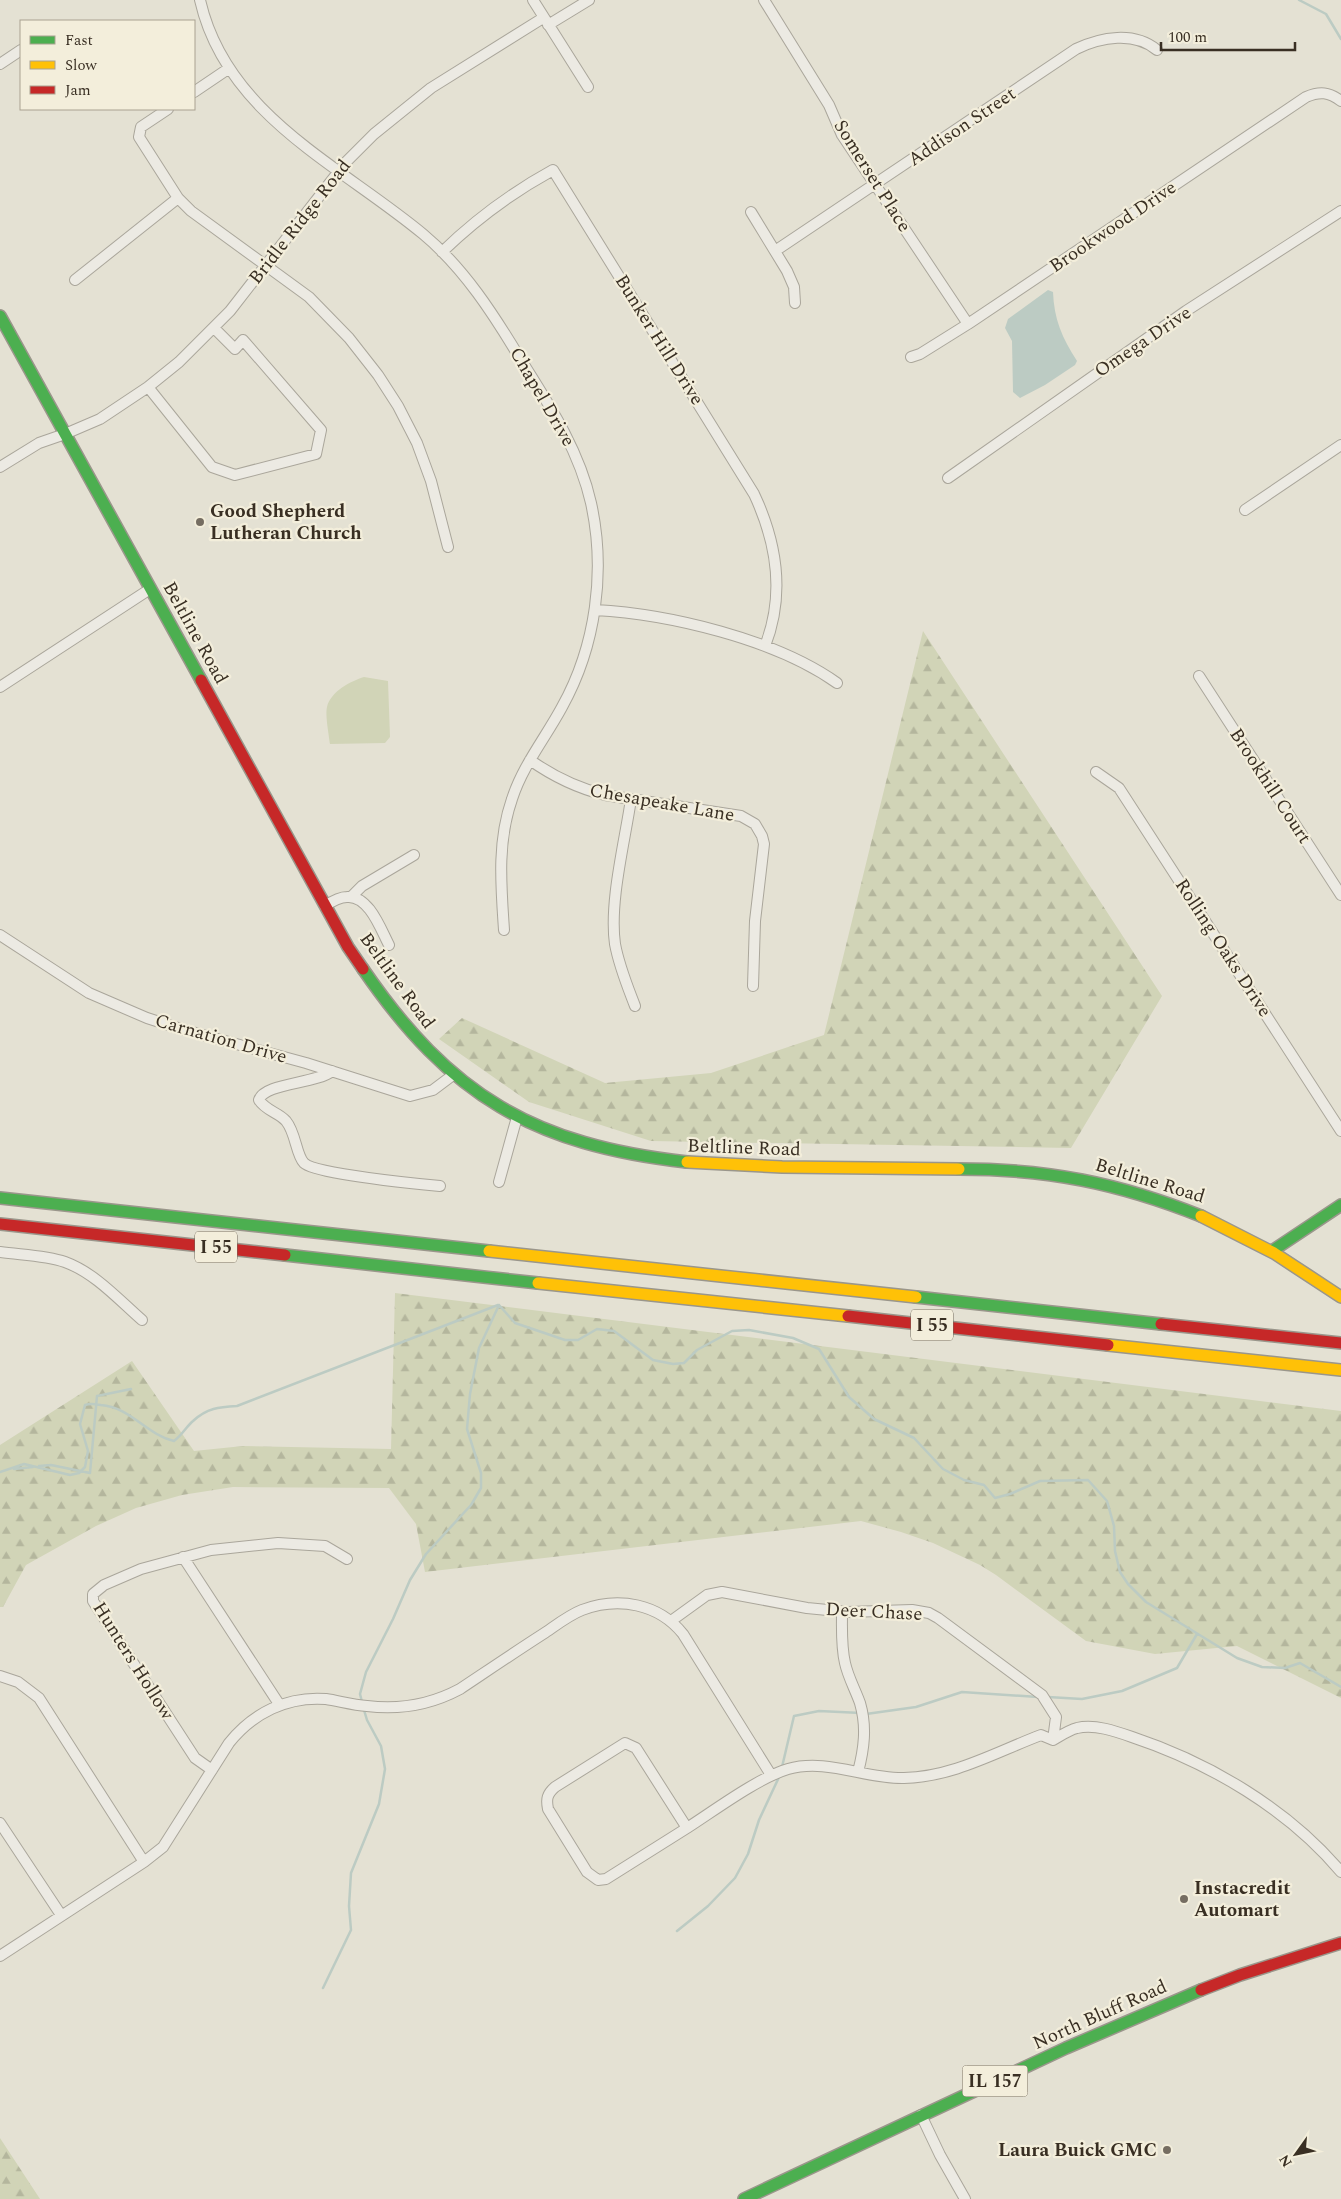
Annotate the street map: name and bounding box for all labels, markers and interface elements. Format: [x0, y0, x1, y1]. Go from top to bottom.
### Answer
legend [20, 20, 195, 110]
scale bar [1161, 20, 1295, 52]
text: 100 m [1168, 26, 1207, 49]
text: Fast [65, 29, 93, 52]
text: Slow [65, 54, 97, 77]
text: Jam [65, 79, 91, 102]
street label: Addison Street [902, 80, 1022, 174]
street label: Somerset Place [826, 114, 918, 238]
street label: Bridle Ridge Road [242, 153, 358, 291]
street label: Brookwood Drive [1043, 174, 1183, 280]
street label: Bunker Hill Drive [607, 269, 711, 411]
street label: Omega Drive [1089, 299, 1197, 385]
street label: Chapel Drive [502, 342, 582, 452]
place label: Good Shepherd Lutheran Church [210, 497, 362, 548]
marker: Good Shepherd Lutheran Church [194, 516, 206, 528]
street label: Beltline Road [155, 576, 235, 690]
street label: Brookhill Court [1222, 722, 1318, 850]
street label: Chesapeake Lane [587, 776, 737, 830]
street label: Rolling Oaks Drive [1167, 873, 1279, 1023]
street label: Beltline Road [352, 927, 442, 1035]
street label: Carnation Drive [152, 1006, 290, 1072]
street label: Beltline Road [687, 1132, 801, 1164]
street label: Beltline Road [1091, 1151, 1209, 1211]
road number: I 55 [195, 1232, 237, 1262]
road number: I 55 [911, 1310, 953, 1340]
street label: Deer Chase [825, 1595, 923, 1629]
street label: Hunters Hollow [85, 1596, 181, 1726]
place label: Instacredit Automart [1194, 1874, 1291, 1925]
marker: Instacredit Automart [1178, 1893, 1190, 1905]
street label: North Bluff Road [1028, 1972, 1172, 2058]
road number: IL 157 [962, 2066, 1028, 2096]
north arrow [1271, 2129, 1321, 2179]
place label: Laura Buick GMC [998, 2136, 1157, 2165]
marker: Laura Buick GMC [1161, 2144, 1173, 2156]
text: N [1274, 2150, 1297, 2171]

